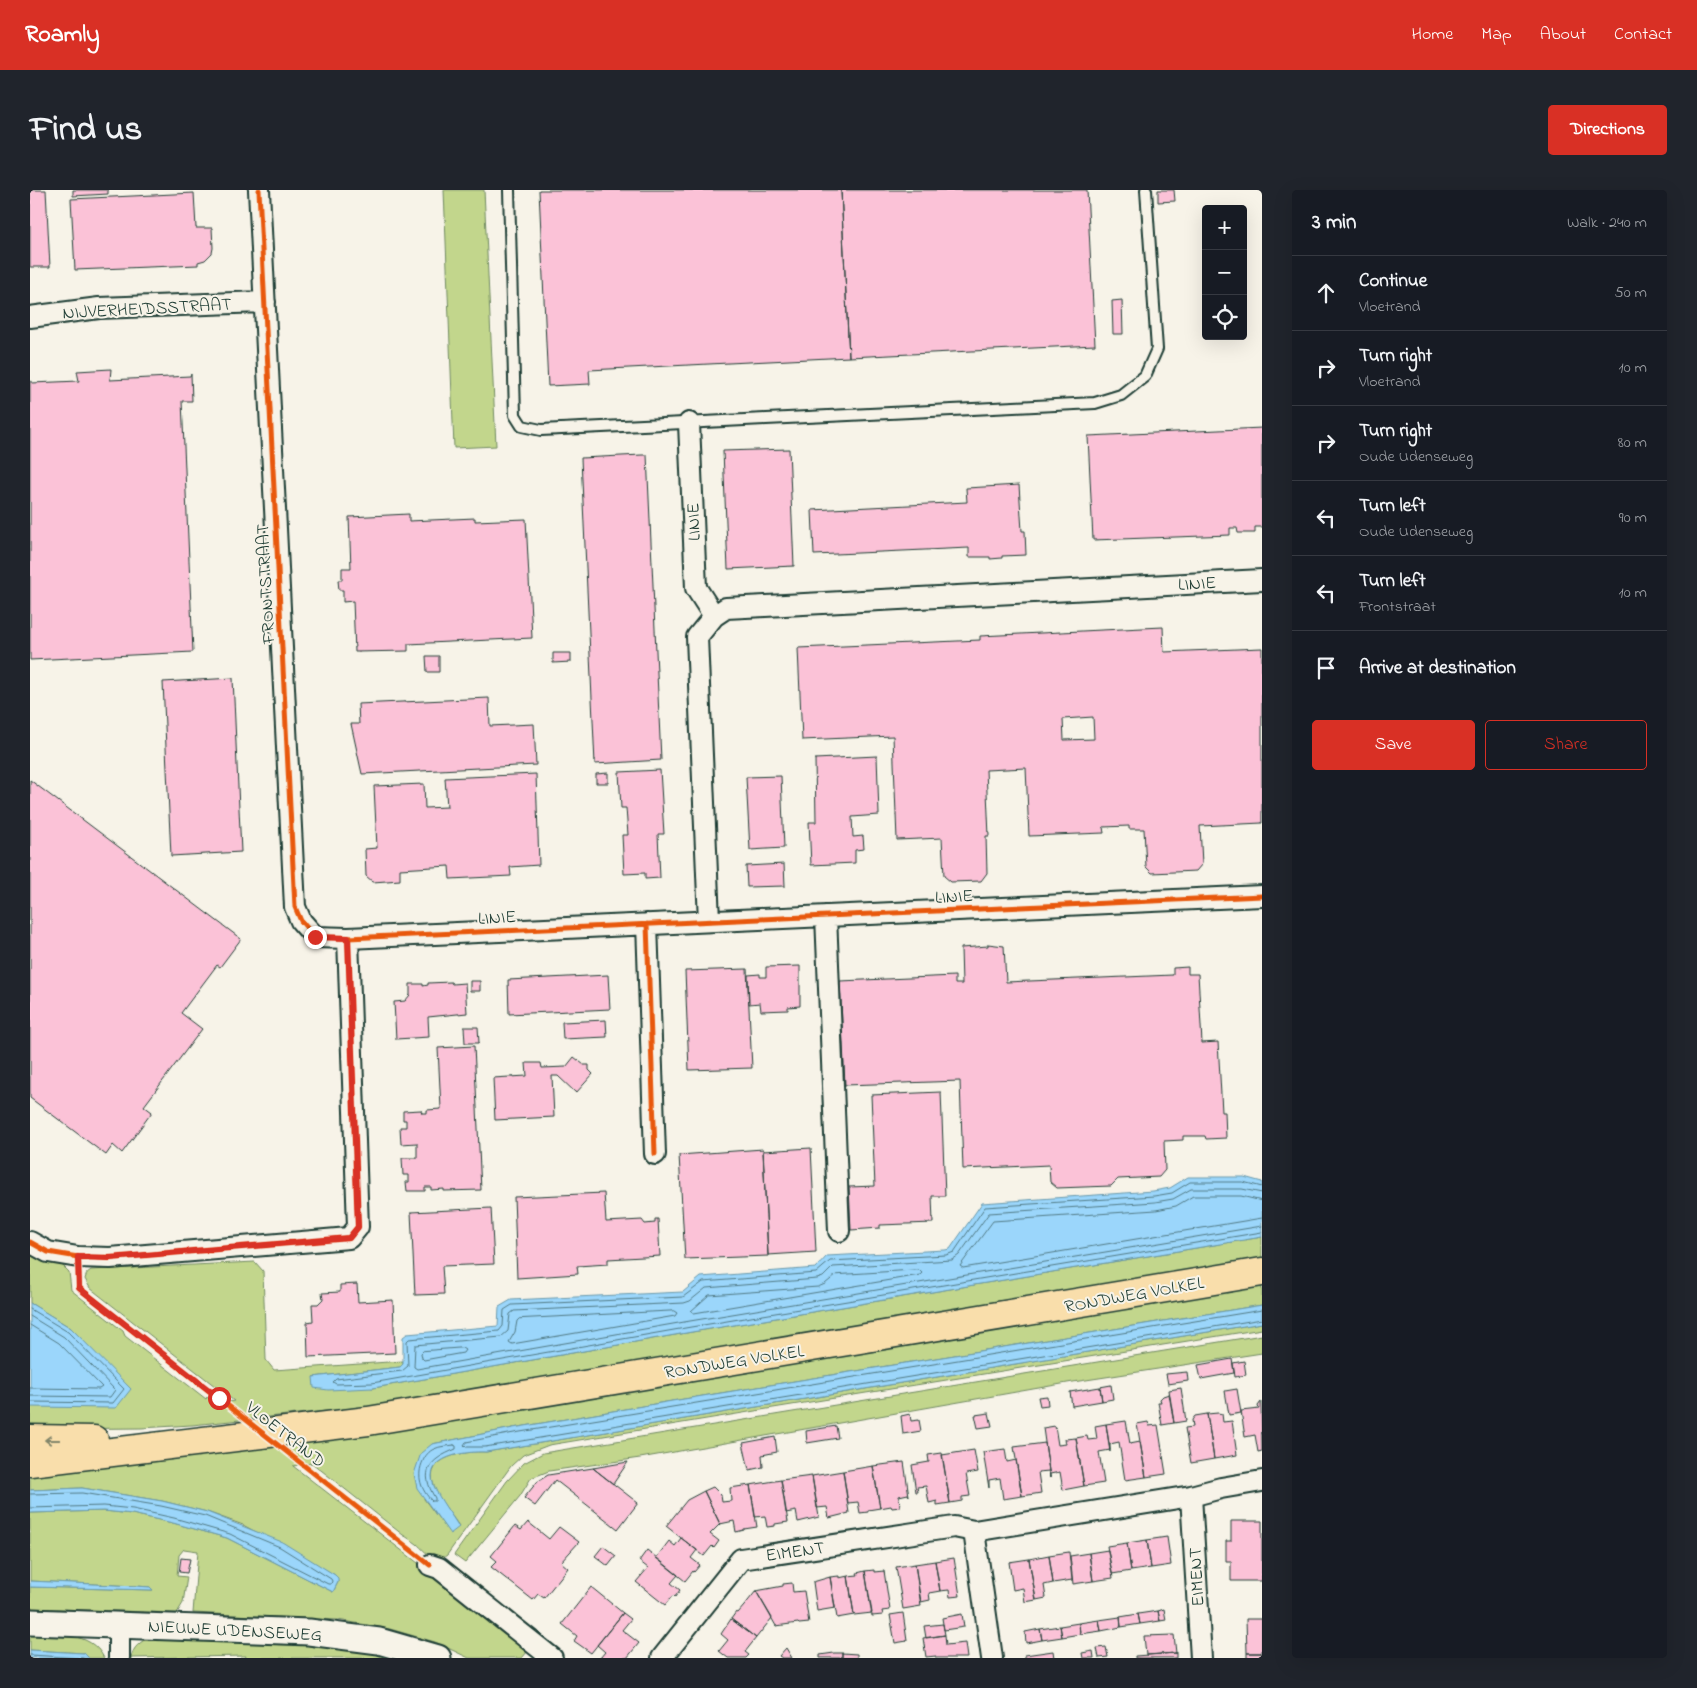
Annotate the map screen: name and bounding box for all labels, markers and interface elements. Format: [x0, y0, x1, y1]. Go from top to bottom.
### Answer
text: Roamly [25, 18, 100, 53]
text: Home [1412, 22, 1453, 48]
text: Map [1481, 22, 1512, 48]
text: About [1540, 22, 1586, 48]
text: Contact [1614, 22, 1672, 48]
text: Find us [30, 105, 142, 156]
button: Directions [1548, 105, 1667, 155]
map controls [1202, 205, 1247, 340]
button: + [1202, 205, 1247, 250]
text: 3 min [1312, 208, 1356, 238]
text: Walk · 240 m [1567, 211, 1647, 235]
button: − [1202, 250, 1247, 295]
text: Continue [1359, 268, 1427, 295]
icon: ahead [1312, 279, 1340, 307]
text: 50 m [1615, 281, 1647, 305]
street label: NIJVERHEIDSSTRAAT [62, 293, 232, 327]
button: locate [1202, 295, 1247, 340]
text: Vloetrand [1359, 295, 1421, 319]
text: Turn right [1359, 343, 1432, 370]
icon: right [1312, 354, 1340, 382]
text: 10 m [1619, 356, 1647, 380]
text: Vloetrand [1359, 370, 1421, 394]
text: Turn right [1359, 418, 1432, 445]
icon: right [1312, 429, 1340, 457]
text: 80 m [1618, 431, 1647, 455]
text: Oude Udenseweg [1359, 445, 1473, 469]
text: Turn left [1359, 493, 1426, 520]
street label: LINIE [681, 502, 709, 541]
icon: left [1312, 504, 1340, 532]
text: 90 m [1619, 506, 1647, 530]
text: Oude Udenseweg [1359, 520, 1473, 544]
street label: FRONTSTRAAT [251, 523, 283, 646]
text: Turn left [1359, 568, 1426, 595]
street label: LINIE [1177, 571, 1217, 599]
icon: left [1312, 579, 1340, 607]
text: 10 m [1619, 581, 1647, 605]
text: Frontstraat [1359, 595, 1436, 619]
icon: arrive [1312, 654, 1340, 682]
text: Arrive at destination [1359, 655, 1516, 682]
button: Save [1312, 720, 1475, 770]
button: Share [1485, 720, 1647, 770]
street label: LINIE [934, 884, 974, 912]
street label: LINIE [477, 905, 517, 933]
route end [304, 926, 327, 949]
street label: RONDWEG VOLKEL [1063, 1271, 1206, 1321]
street label: RONDWEG VOLKEL [663, 1339, 806, 1387]
route start [208, 1387, 231, 1410]
street label: VLOETRAND [239, 1396, 330, 1475]
one-way arrow [44, 1435, 60, 1445]
street label: EIMENT [764, 1536, 827, 1570]
street label: EIMENT [1183, 1547, 1213, 1607]
street label: NIEUWE UDENSEWEG [147, 1614, 323, 1650]

